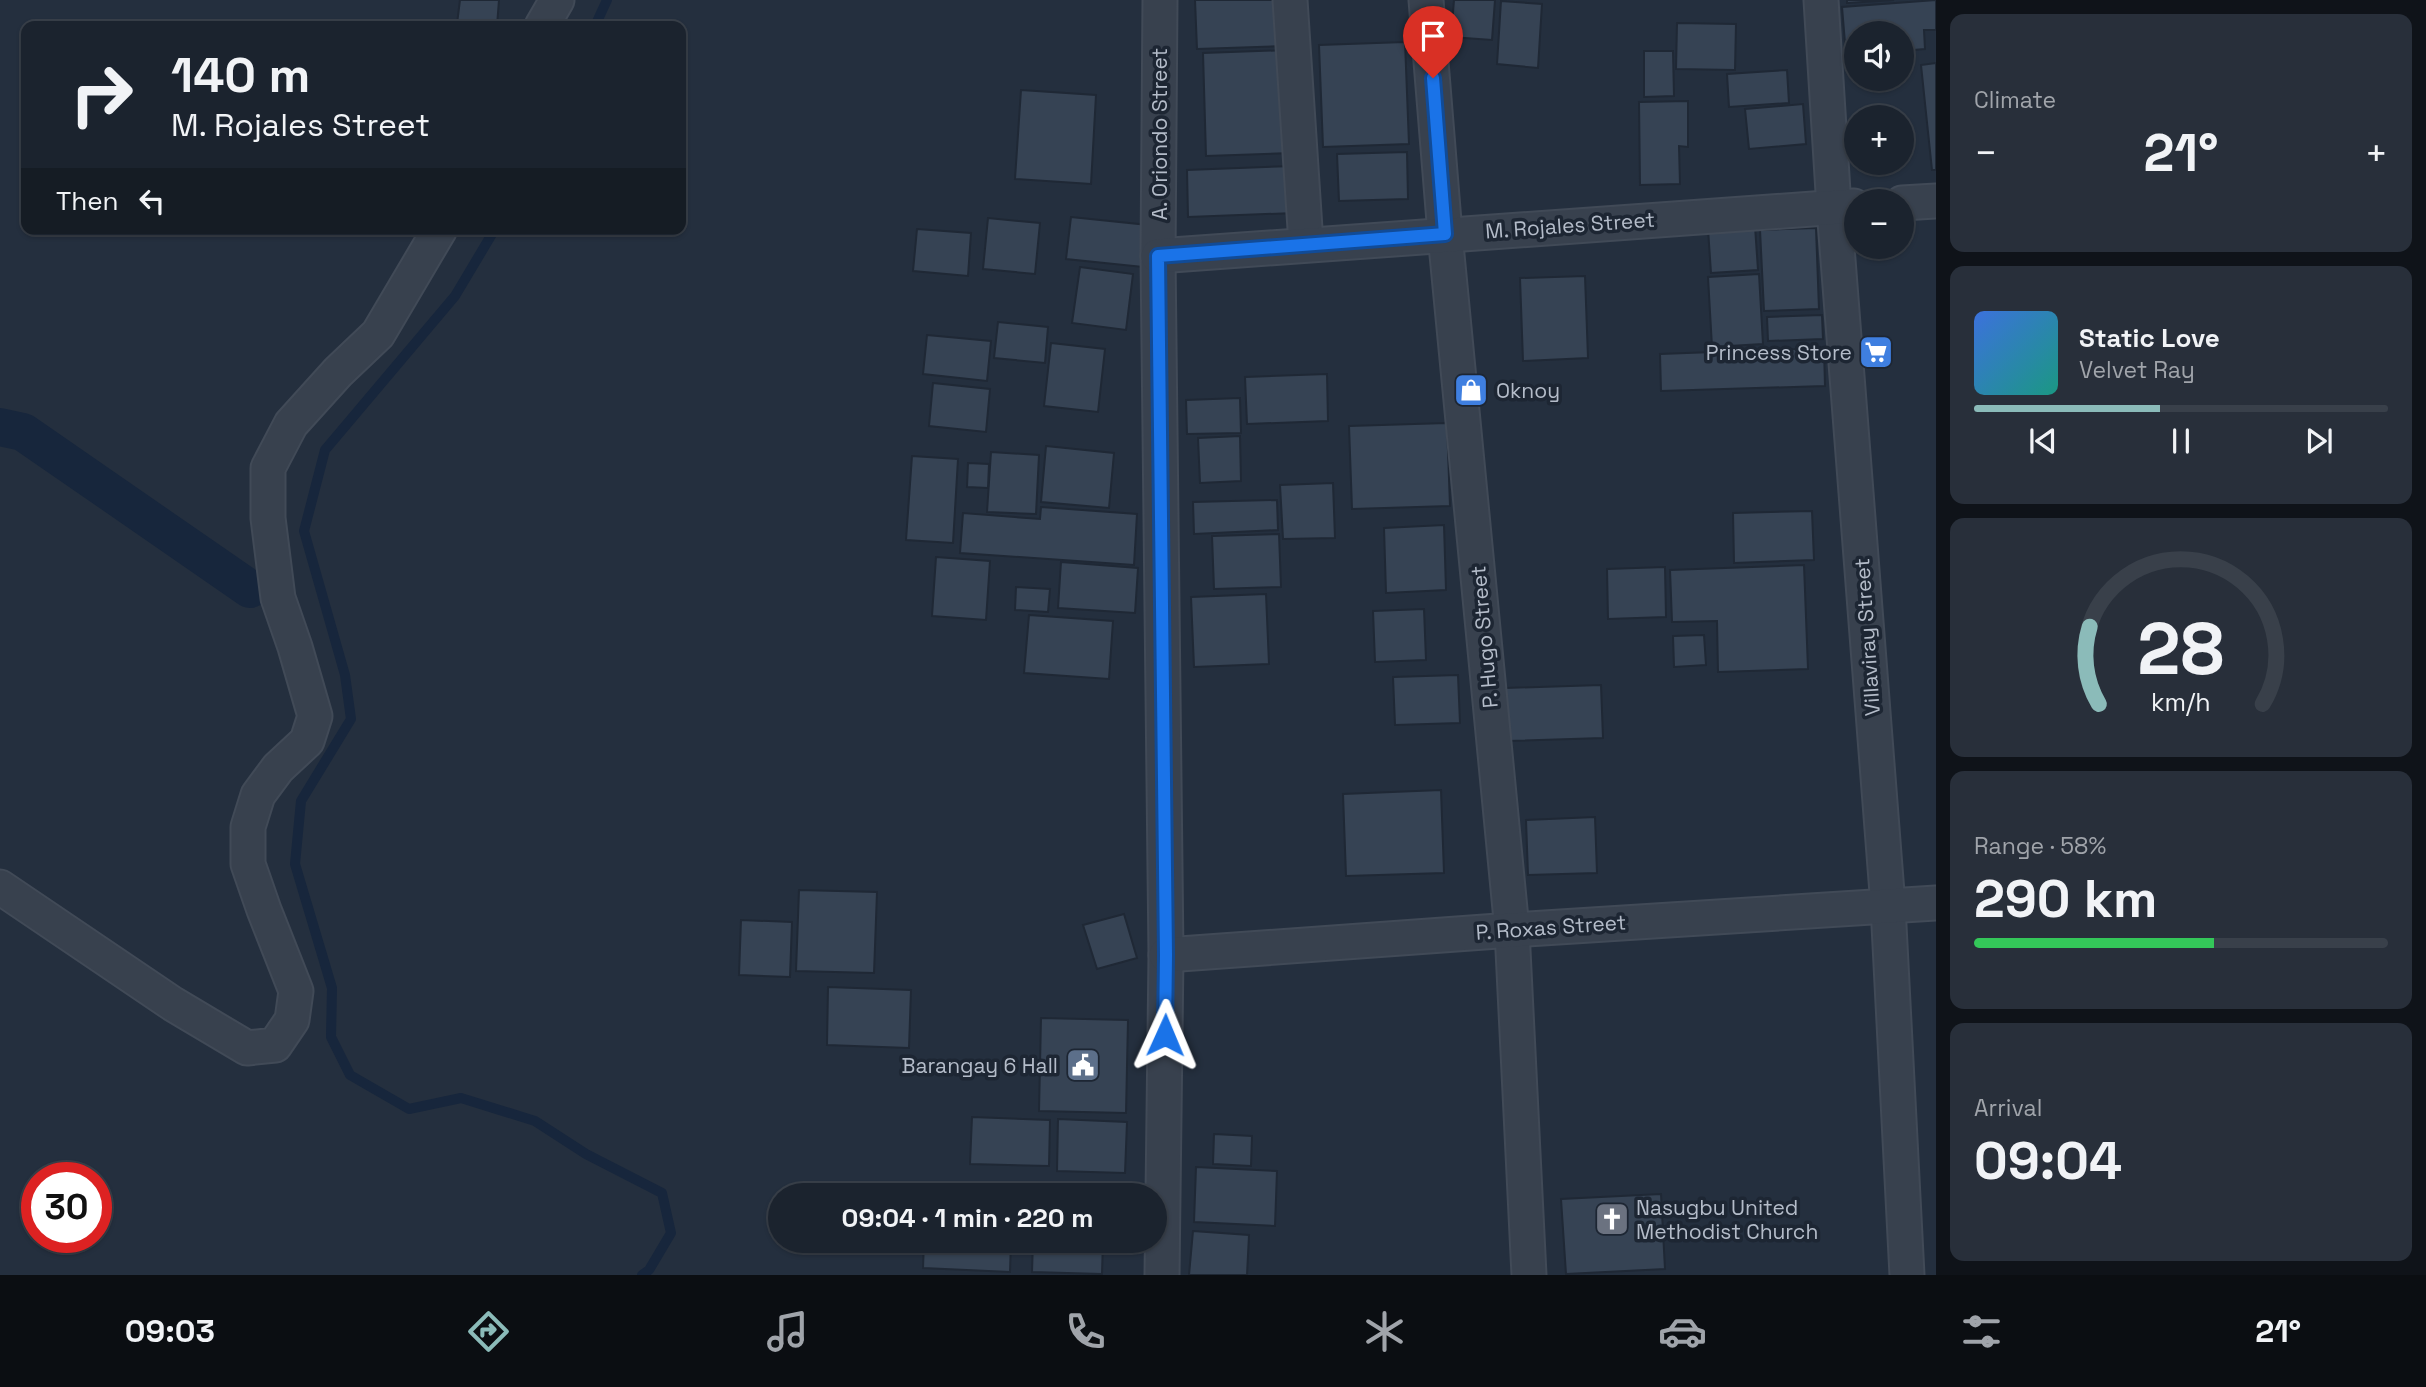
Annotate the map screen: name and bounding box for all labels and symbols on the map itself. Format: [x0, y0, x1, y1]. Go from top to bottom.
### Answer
pin [1403, 6, 1463, 78]
street label: A. Oriondo Street [1146, 48, 1173, 220]
street label: M. Rojales Street [1484, 206, 1656, 244]
supermarket icon: Princess Store [1857, 333, 1895, 371]
place label: Princess Store [1706, 339, 1852, 366]
shop icon: Oknoy [1452, 371, 1490, 409]
place label: Oknoy [1496, 377, 1560, 404]
street label: Villaviray Street [1848, 557, 1886, 717]
street label: P. Hugo Street [1464, 565, 1504, 709]
street label: P. Roxas Street [1475, 908, 1627, 946]
position arrow [1128, 998, 1202, 1072]
public building icon: Barangay 6 Hall [1064, 1046, 1102, 1084]
place label: Barangay 6 Hall [902, 1052, 1058, 1079]
speed limit sign: 30 [21, 1162, 112, 1253]
place label: Nasugbu United Methodist Church [1636, 1194, 1818, 1245]
church icon: Nasugbu United Methodist Church [1593, 1200, 1631, 1238]

